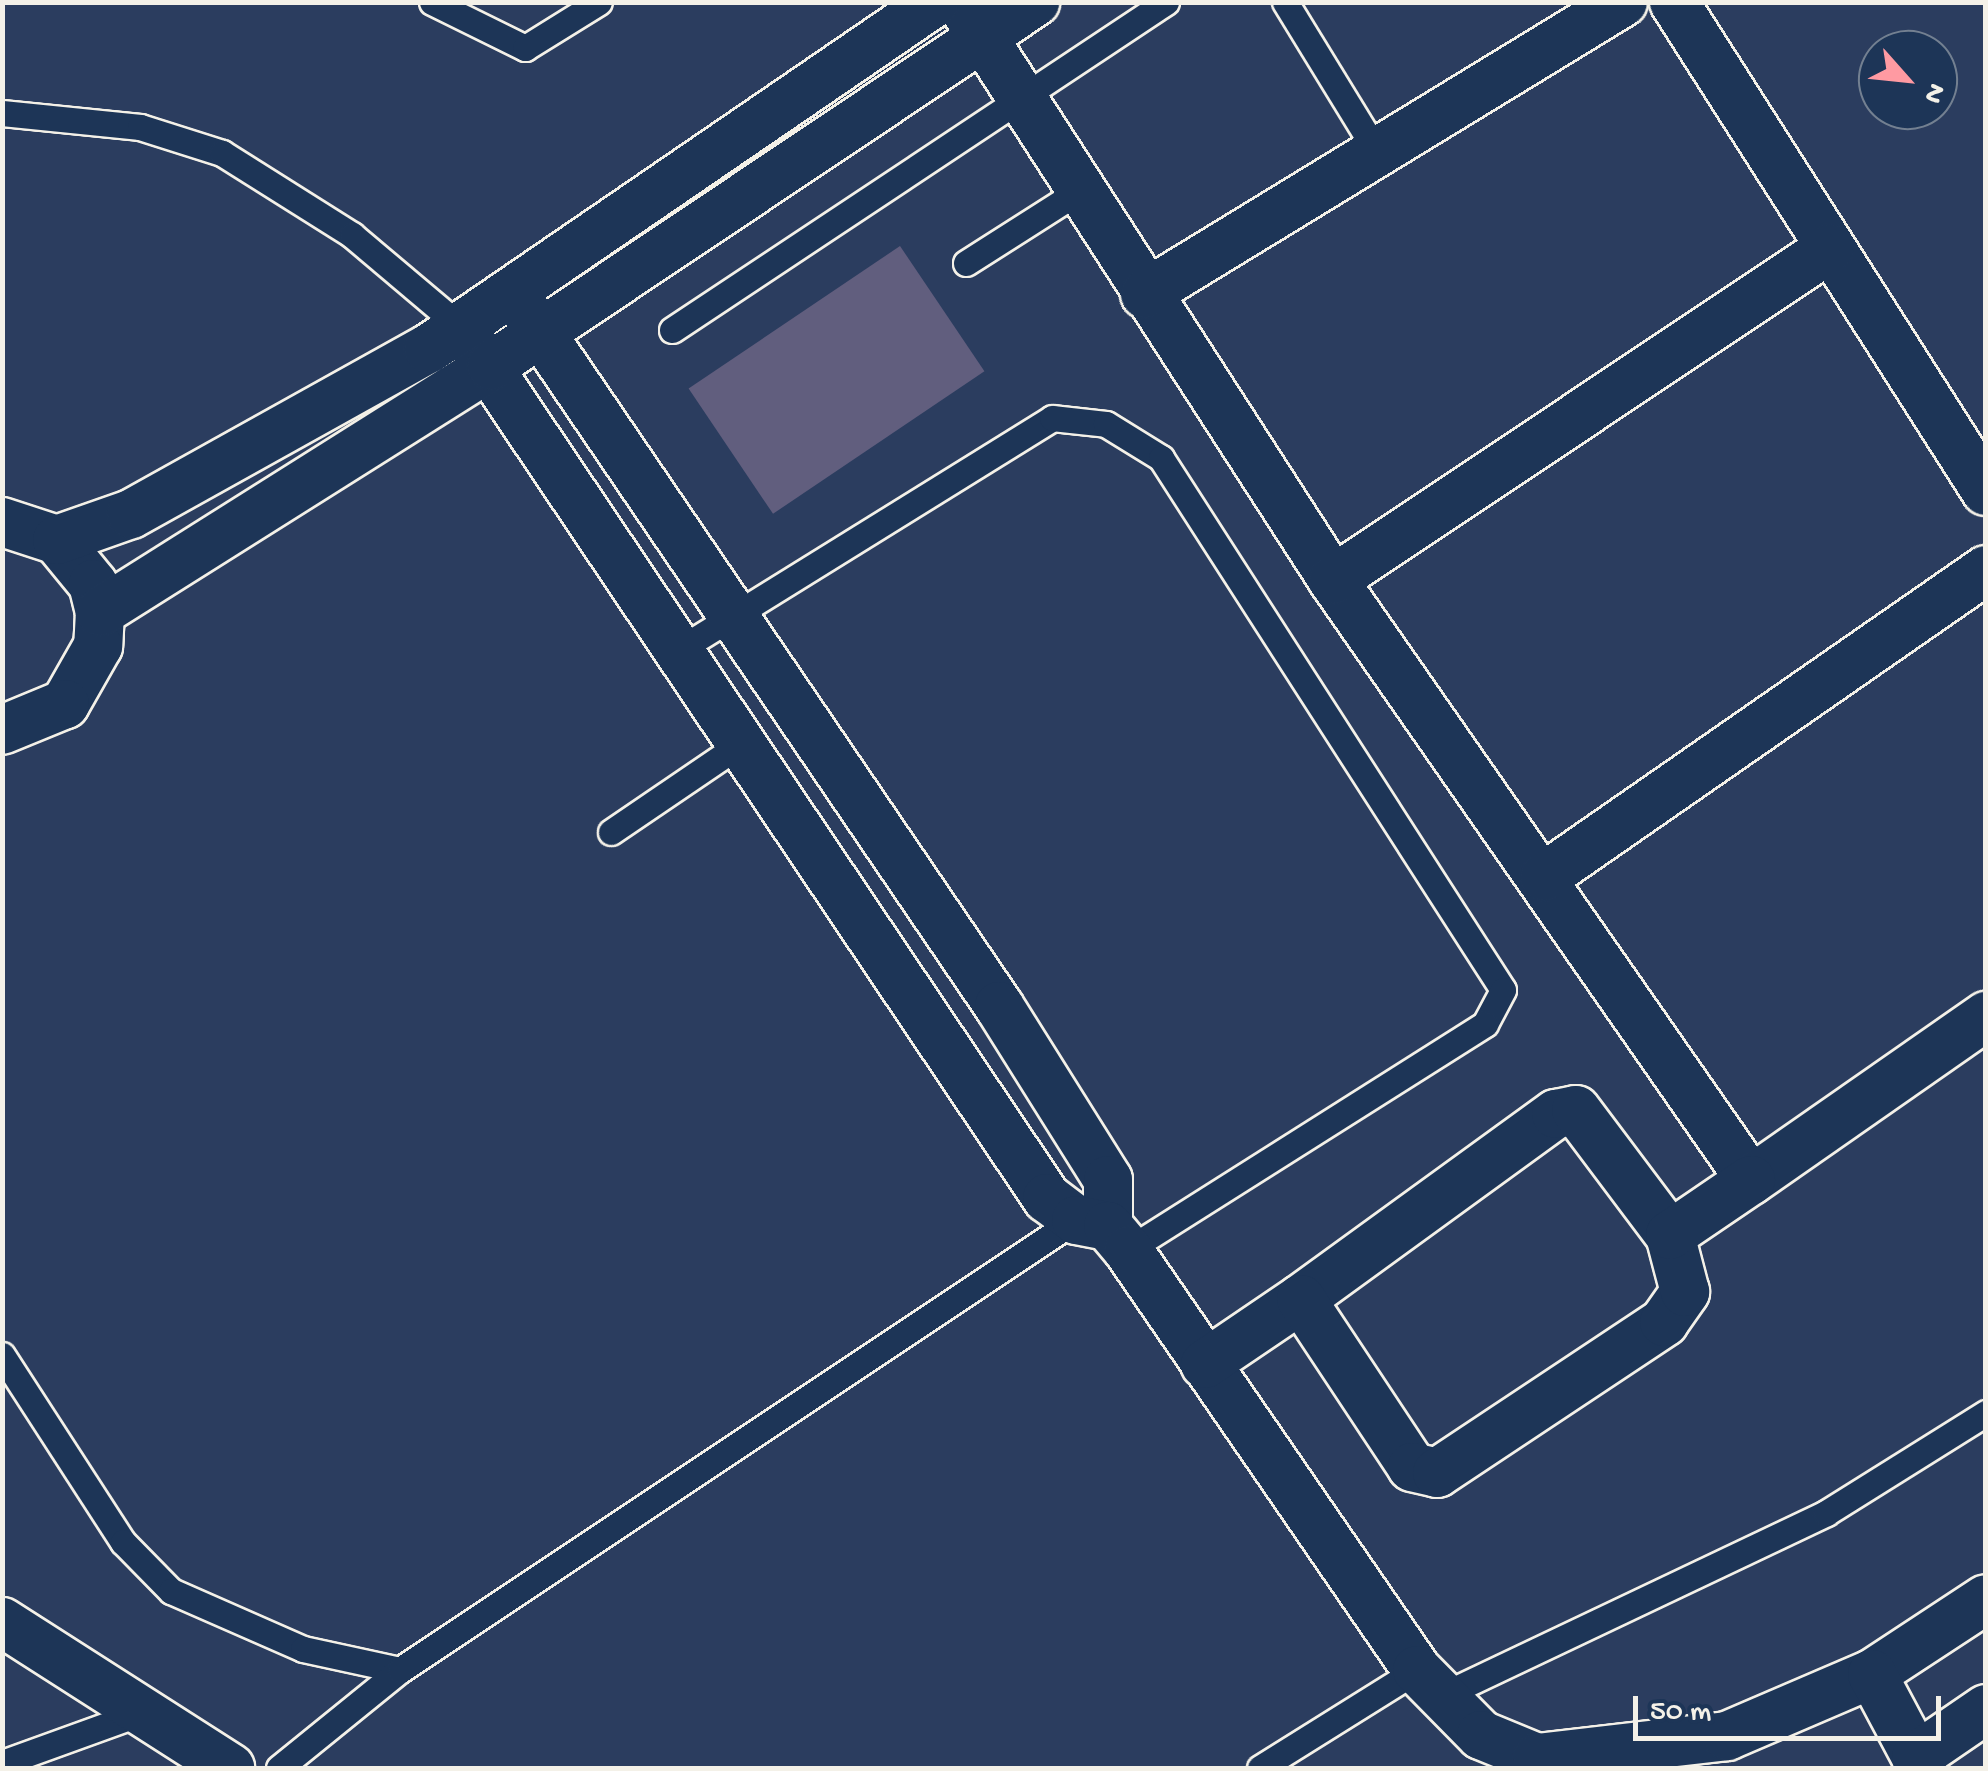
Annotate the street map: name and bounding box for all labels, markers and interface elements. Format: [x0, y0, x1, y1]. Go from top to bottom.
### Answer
north arrow [1858, 30, 1958, 130]
text: N [1915, 77, 1952, 109]
scale bar [1638, 1676, 1946, 1738]
text: 50 m [1650, 1696, 1711, 1731]

